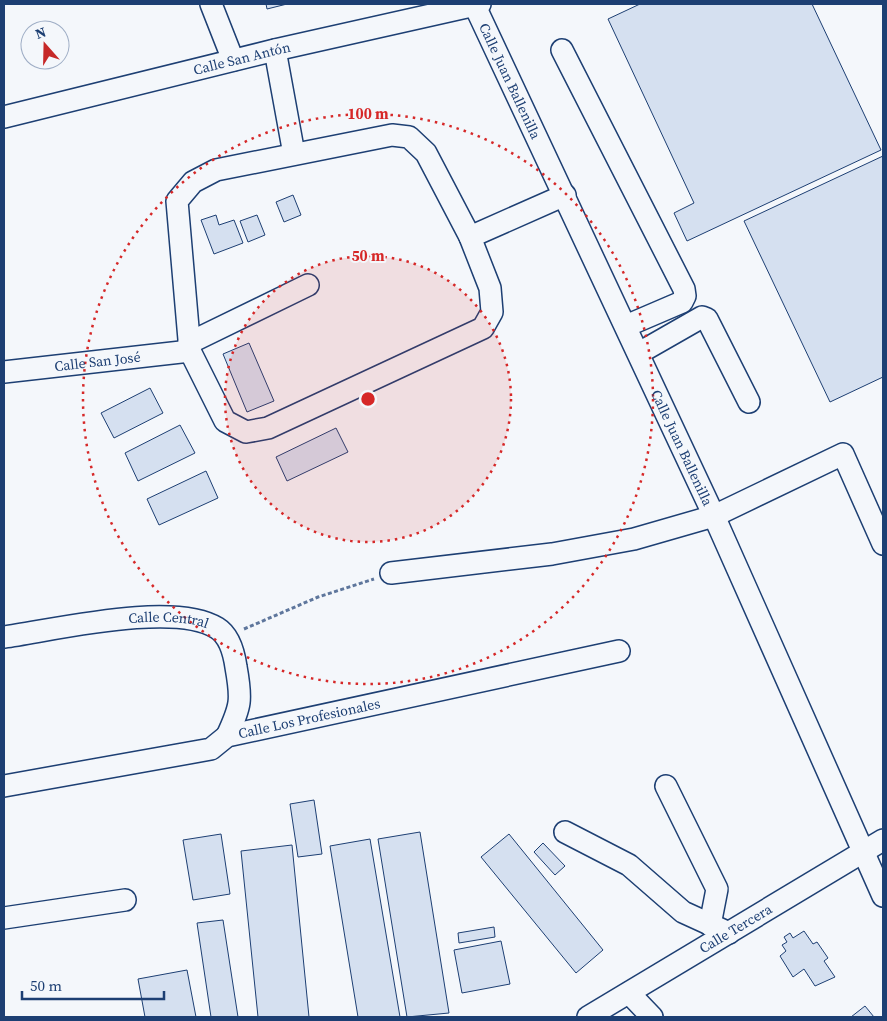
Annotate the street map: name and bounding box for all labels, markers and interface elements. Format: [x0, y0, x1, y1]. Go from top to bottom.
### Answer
north arrow [20, 20, 70, 70]
street label: Calle Juan Ballenilla [474, 20, 546, 143]
text: N [32, 22, 49, 44]
street label: Calle San Antón [191, 37, 293, 80]
text: 100 m [347, 103, 389, 124]
text: 50 m [351, 245, 385, 266]
street label: Calle San José [53, 347, 142, 376]
street label: Calle Juan Ballenilla [646, 386, 718, 510]
centre of rings [359, 390, 377, 408]
street label: Calle Central [128, 607, 212, 633]
street label: Calle Los Profesionales [236, 693, 382, 743]
street label: Calle Tercera [695, 898, 776, 958]
scale bar [22, 968, 165, 1000]
text: 50 m [30, 975, 62, 996]

